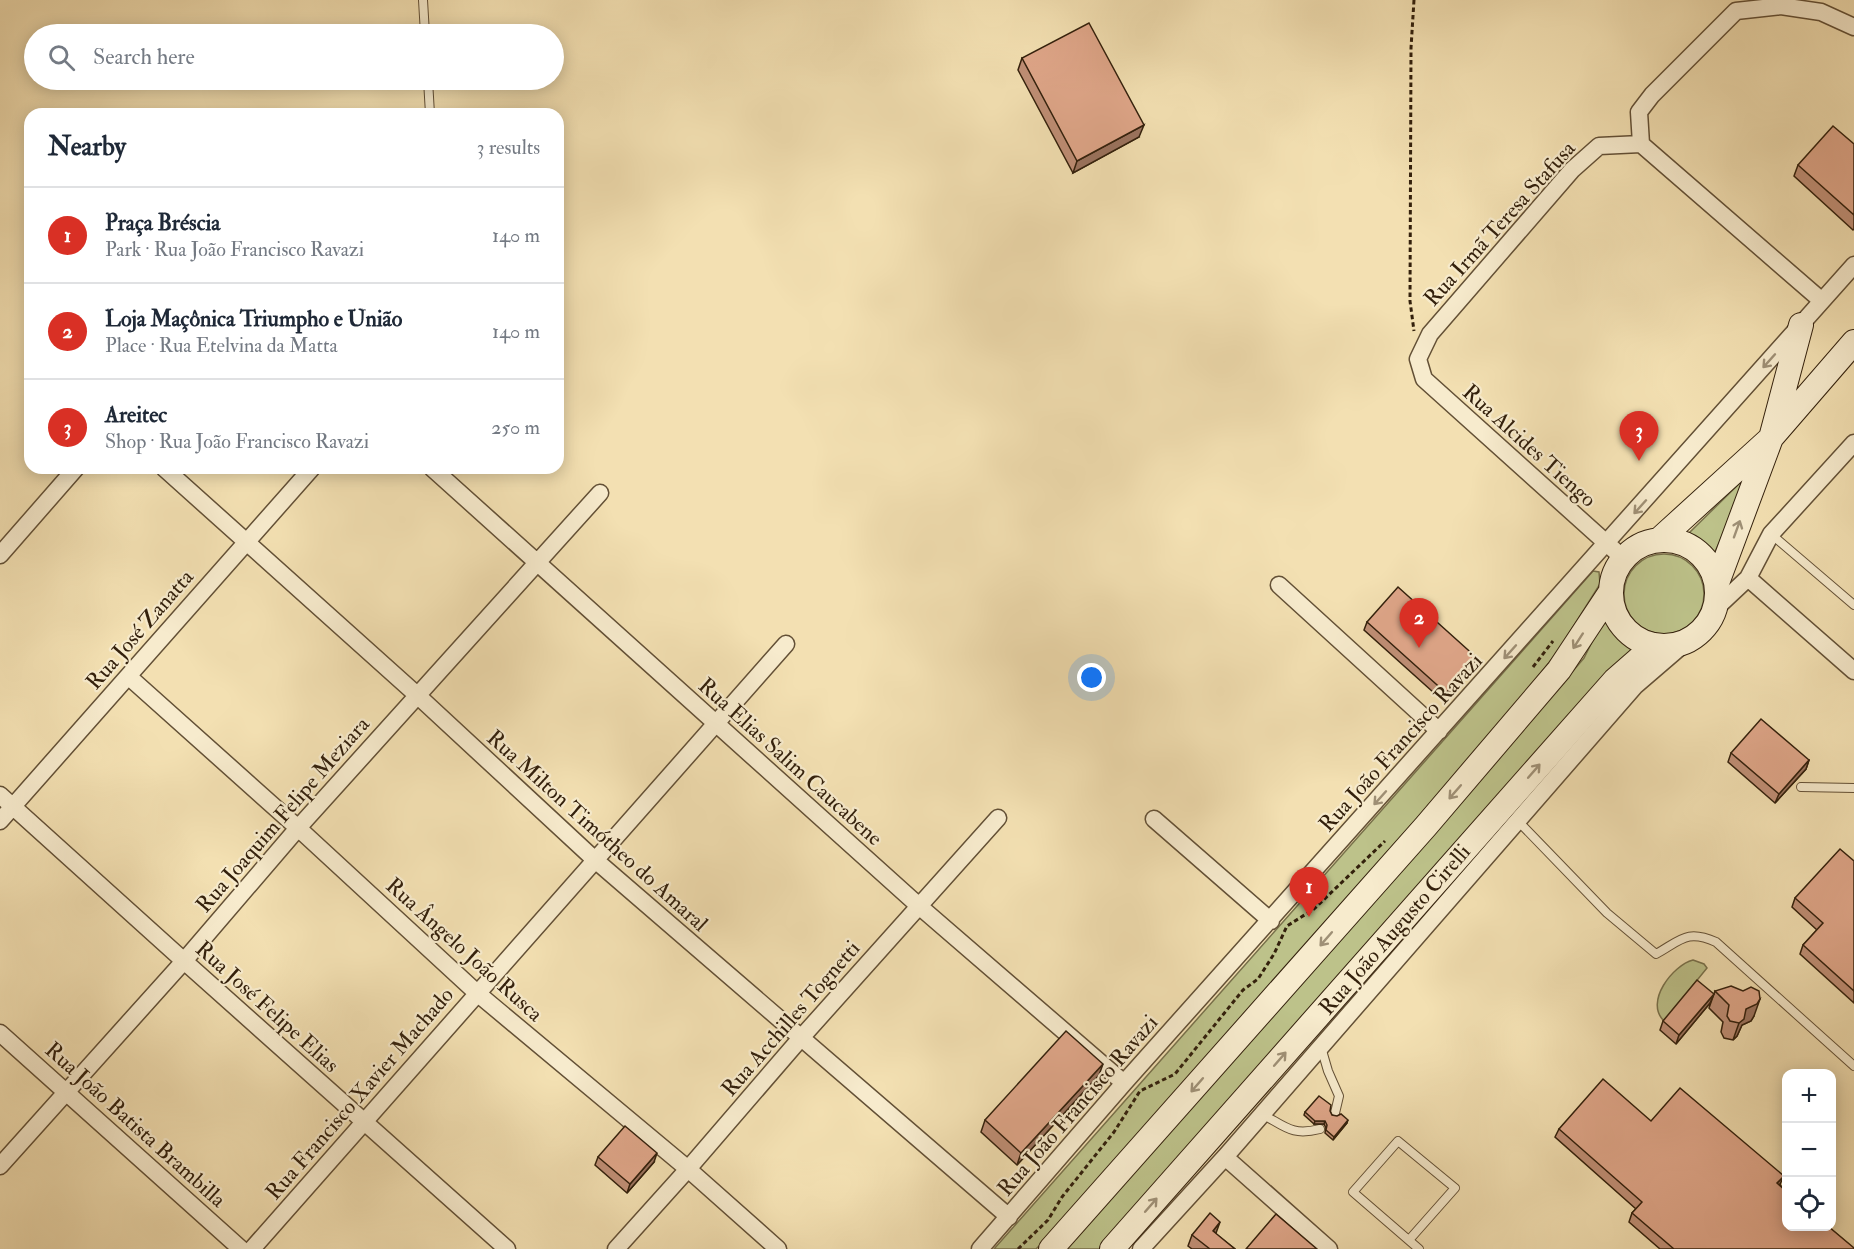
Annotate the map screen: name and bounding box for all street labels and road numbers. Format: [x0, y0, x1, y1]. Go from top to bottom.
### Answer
street label: Rua Irmã Teresa Stafusa [1418, 134, 1582, 312]
street label: Rua Alcides Tiengo [1457, 378, 1602, 513]
street label: Rua José Zanatta [80, 563, 200, 696]
street label: Rua João Francisco Ravazi [1313, 647, 1489, 838]
street label: Rua Elias Salim Caucabene [692, 672, 888, 852]
street label: Rua Joaquim Felipe Meziara [190, 710, 377, 919]
street label: Rua Milton Timótheo do Amaral [481, 724, 714, 938]
street label: Rua João Augusto Cirelli [1313, 838, 1477, 1021]
street label: Rua Ângelo João Rusca [380, 872, 550, 1028]
street label: Rua José Felipe Elias [189, 935, 345, 1079]
street label: Rua Acchilles Tognetti [715, 935, 866, 1102]
street label: Rua Francisco Xavier Machado [260, 982, 460, 1206]
street label: Rua João Francisco Ravazi [991, 1009, 1164, 1202]
street label: Rua João Batista Brambilla [39, 1036, 232, 1214]

